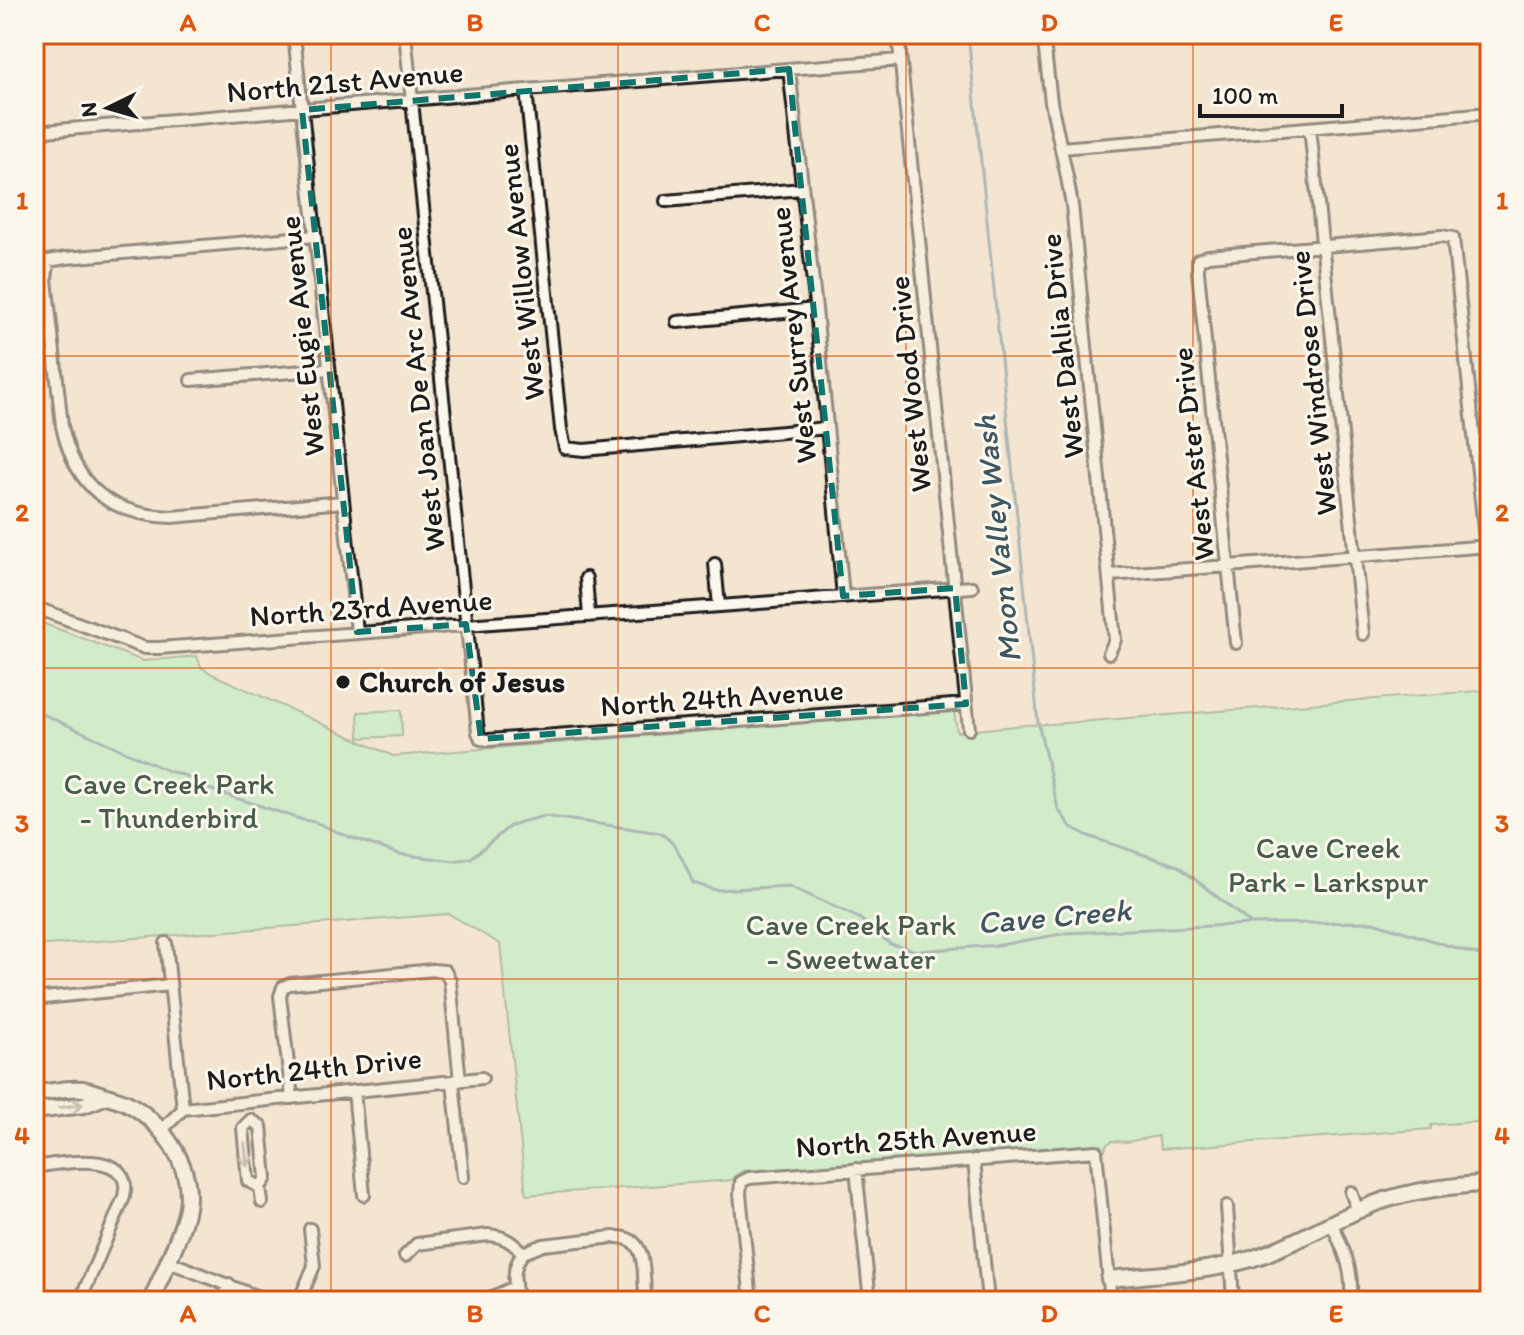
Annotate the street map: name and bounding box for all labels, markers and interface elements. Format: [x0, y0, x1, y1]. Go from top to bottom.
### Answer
text: A [179, 6, 197, 38]
text: B [467, 6, 484, 38]
text: C [754, 6, 771, 38]
text: D [1040, 6, 1058, 38]
text: E [1329, 6, 1343, 38]
street label: North 21st Avenue [225, 53, 465, 110]
north arrow [68, 68, 148, 148]
scale bar [1200, 68, 1342, 118]
text: 100 m [1212, 81, 1278, 110]
text: N [74, 101, 103, 118]
street label: West Willow Avenue [489, 142, 552, 402]
text: 1 [16, 184, 28, 216]
text: 1 [1496, 184, 1508, 216]
street label: West Surrey Avenue [761, 205, 824, 465]
street label: West Eugie Avenue [270, 214, 333, 458]
street label: West Joan De Arc Avenue [382, 225, 453, 553]
street label: West Dahlia Drive [1031, 232, 1092, 460]
street label: West Windrose Drive [1280, 249, 1345, 517]
street label: West Wood Drive [880, 274, 939, 494]
street label: West Aster Drive [1163, 345, 1222, 563]
water label: Moon Valley Wash [965, 413, 1029, 665]
text: 2 [15, 496, 29, 528]
text: 2 [1495, 496, 1509, 528]
street label: North 23rd Avenue [248, 581, 494, 634]
place label: Church of Jesus [359, 663, 565, 700]
street label: North 24th Avenue [599, 671, 845, 724]
marker: Church of Jesus [334, 673, 352, 691]
park label: Cave Creek Park - Thunderbird [64, 765, 274, 836]
text: 3 [15, 807, 29, 839]
text: 3 [1495, 807, 1509, 839]
park label: Cave Creek Park - Larkspur [1228, 829, 1428, 900]
water label: Cave Creek [976, 890, 1134, 942]
park label: Cave Creek Park - Sweetwater [746, 906, 956, 977]
street label: North 24th Drive [204, 1039, 423, 1098]
one-way arrow [58, 1098, 83, 1113]
street label: North 25th Avenue [794, 1112, 1038, 1165]
text: 4 [14, 1119, 30, 1151]
text: 4 [1494, 1119, 1510, 1151]
one-way arrow [238, 1141, 253, 1168]
text: A [179, 1297, 197, 1329]
text: B [467, 1297, 484, 1329]
text: C [754, 1297, 771, 1329]
text: D [1040, 1297, 1058, 1329]
text: E [1329, 1297, 1343, 1329]

